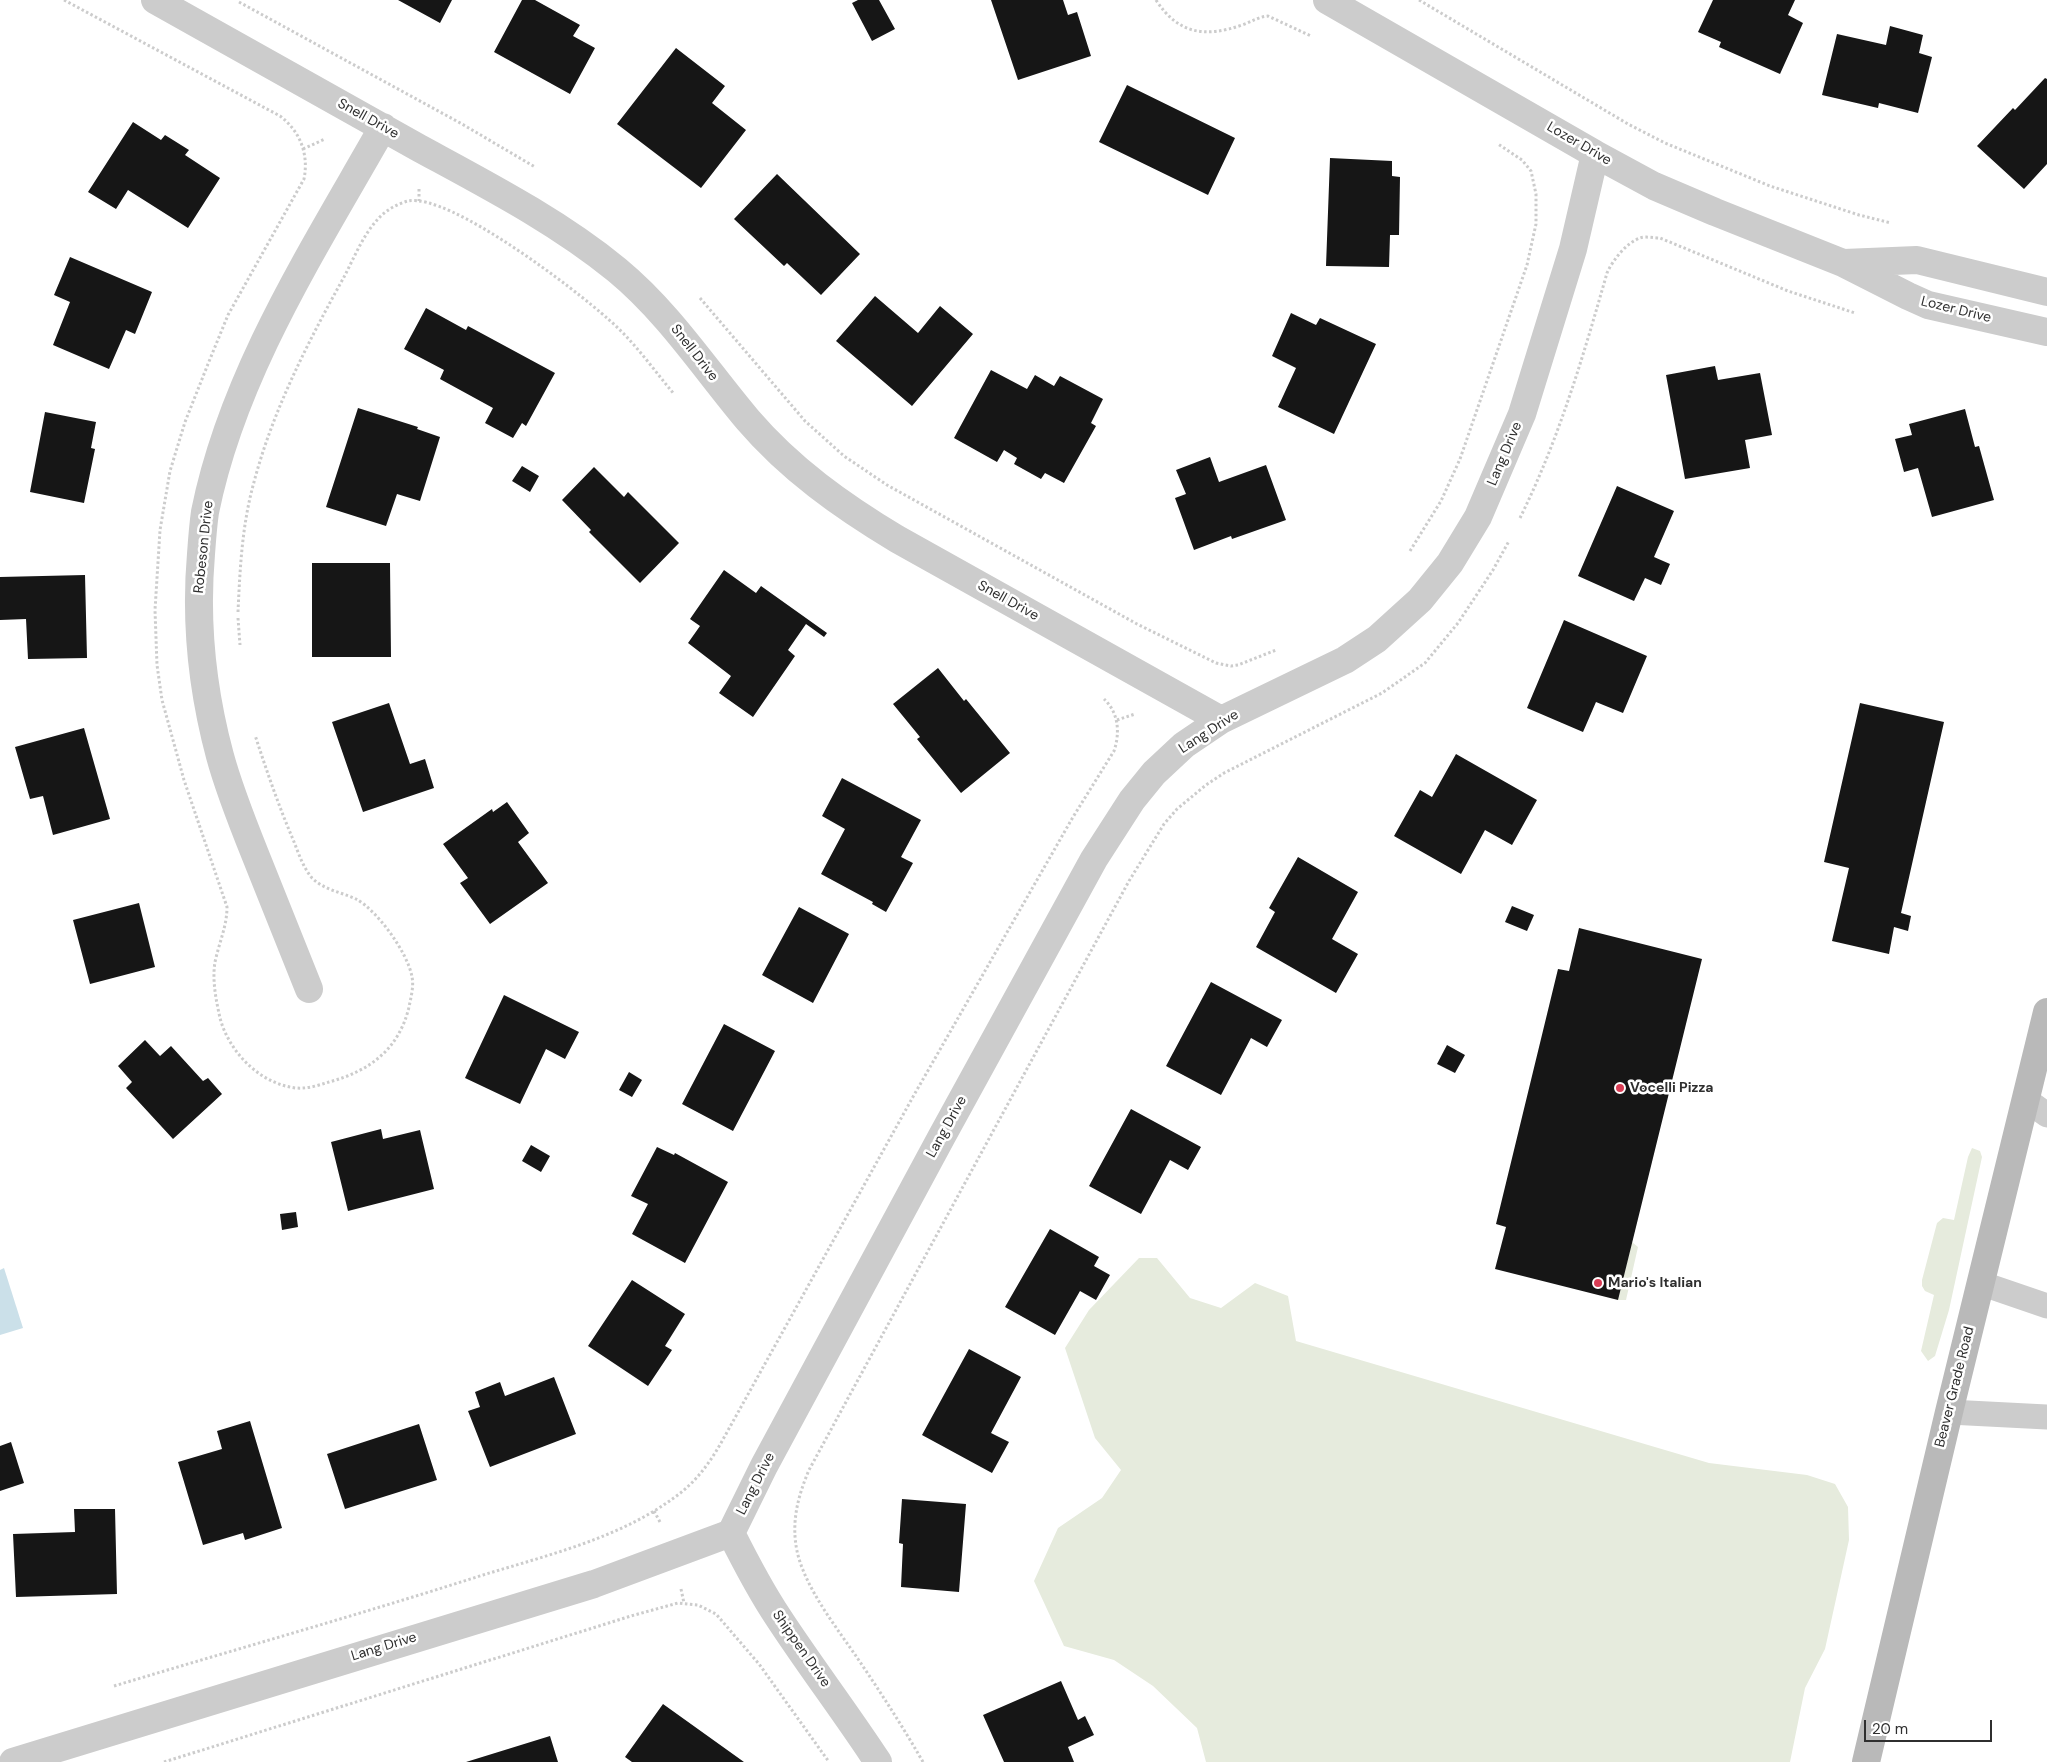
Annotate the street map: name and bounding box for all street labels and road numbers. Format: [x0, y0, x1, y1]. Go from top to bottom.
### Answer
street label: Snell Drive [335, 95, 401, 143]
street label: Lozer Drive [1544, 119, 1614, 169]
street label: Lozer Drive [1919, 293, 1993, 327]
street label: Snell Drive [667, 321, 721, 385]
street label: Lang Drive [1484, 420, 1526, 488]
street label: Robeson Drive [191, 500, 217, 594]
street label: Snell Drive [975, 577, 1041, 625]
street label: Lang Drive [1176, 707, 1242, 757]
street label: Lang Drive [923, 1093, 971, 1161]
street label: Beaver Grade Road [1932, 1325, 1978, 1449]
street label: Lang Drive [733, 1450, 779, 1518]
street label: Shippen Drive [768, 1607, 834, 1691]
street label: Lang Drive [349, 1629, 419, 1665]

